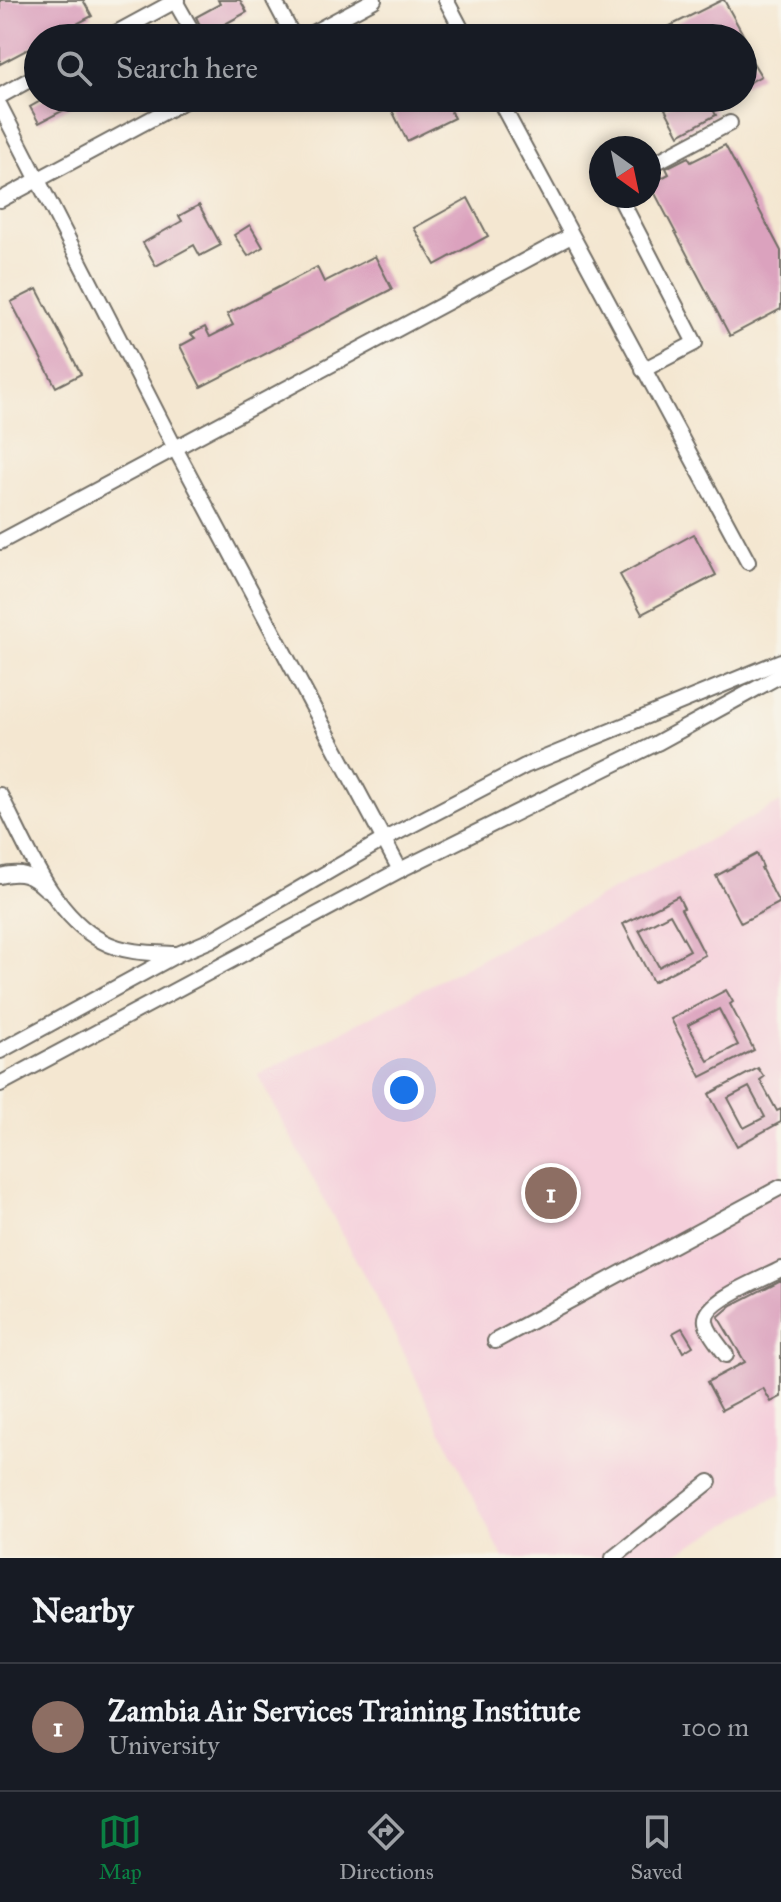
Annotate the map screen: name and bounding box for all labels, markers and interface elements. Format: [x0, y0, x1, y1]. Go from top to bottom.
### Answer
search box [24, 24, 757, 112]
icon: search [52, 46, 96, 90]
text: Search here [116, 50, 258, 86]
north arrow [589, 136, 661, 208]
your location [384, 1070, 424, 1110]
pin: 1 [525, 1163, 577, 1223]
text: Nearby [32, 1590, 134, 1631]
text: Zambia Air Services Training Institute [108, 1693, 581, 1729]
text: 1 [53, 1711, 63, 1743]
text: 100 m [681, 1711, 749, 1743]
text: University [108, 1729, 219, 1761]
tab: Map [98, 1810, 142, 1885]
tab: Directions [339, 1810, 434, 1885]
tab: Saved [630, 1810, 683, 1885]

